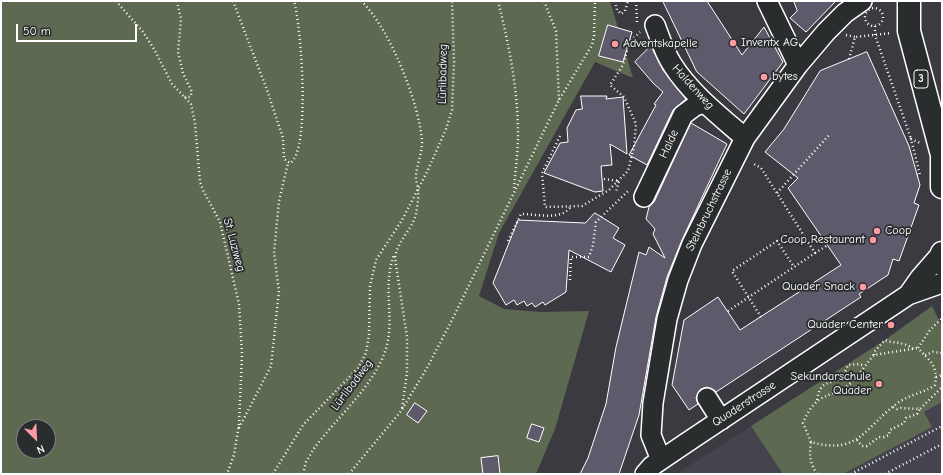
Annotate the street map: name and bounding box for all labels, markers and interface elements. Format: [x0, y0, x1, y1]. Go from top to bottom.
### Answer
scale bar [18, 16, 139, 42]
text: 50 m [23, 24, 51, 38]
place label: Inventx AG [741, 36, 798, 50]
place label: Adventskapelle [623, 37, 698, 51]
marker: Inventx AG [728, 38, 738, 48]
marker: Adventskapelle [610, 39, 620, 49]
street label: Lürlibadweg [435, 44, 451, 104]
street label: Haldenweg [669, 61, 717, 113]
place label: bytes [772, 70, 798, 84]
road number: 3 [914, 70, 928, 88]
marker: bytes [759, 72, 769, 82]
street label: Halde [656, 127, 682, 161]
street label: Steinbruchstrasse [683, 167, 735, 253]
street label: St. Luziweg [220, 217, 248, 273]
place label: Coop [885, 224, 911, 238]
marker: Coop [872, 226, 882, 236]
place label: Coop Restaurant [780, 233, 865, 247]
marker: Coop Restaurant [868, 235, 878, 245]
place label: Quader Snack [782, 280, 855, 294]
marker: Quader Snack [858, 282, 868, 292]
place label: Quader Center [807, 318, 883, 332]
marker: Quader Center [886, 320, 896, 330]
street label: Lürlibadweg [328, 357, 376, 413]
place label: Sekundarschule Quader [791, 370, 871, 398]
street label: Quaderstrasse [709, 378, 779, 430]
marker: Sekundarschule Quader [874, 379, 884, 389]
north arrow [16, 419, 56, 459]
text: N [35, 442, 47, 457]

